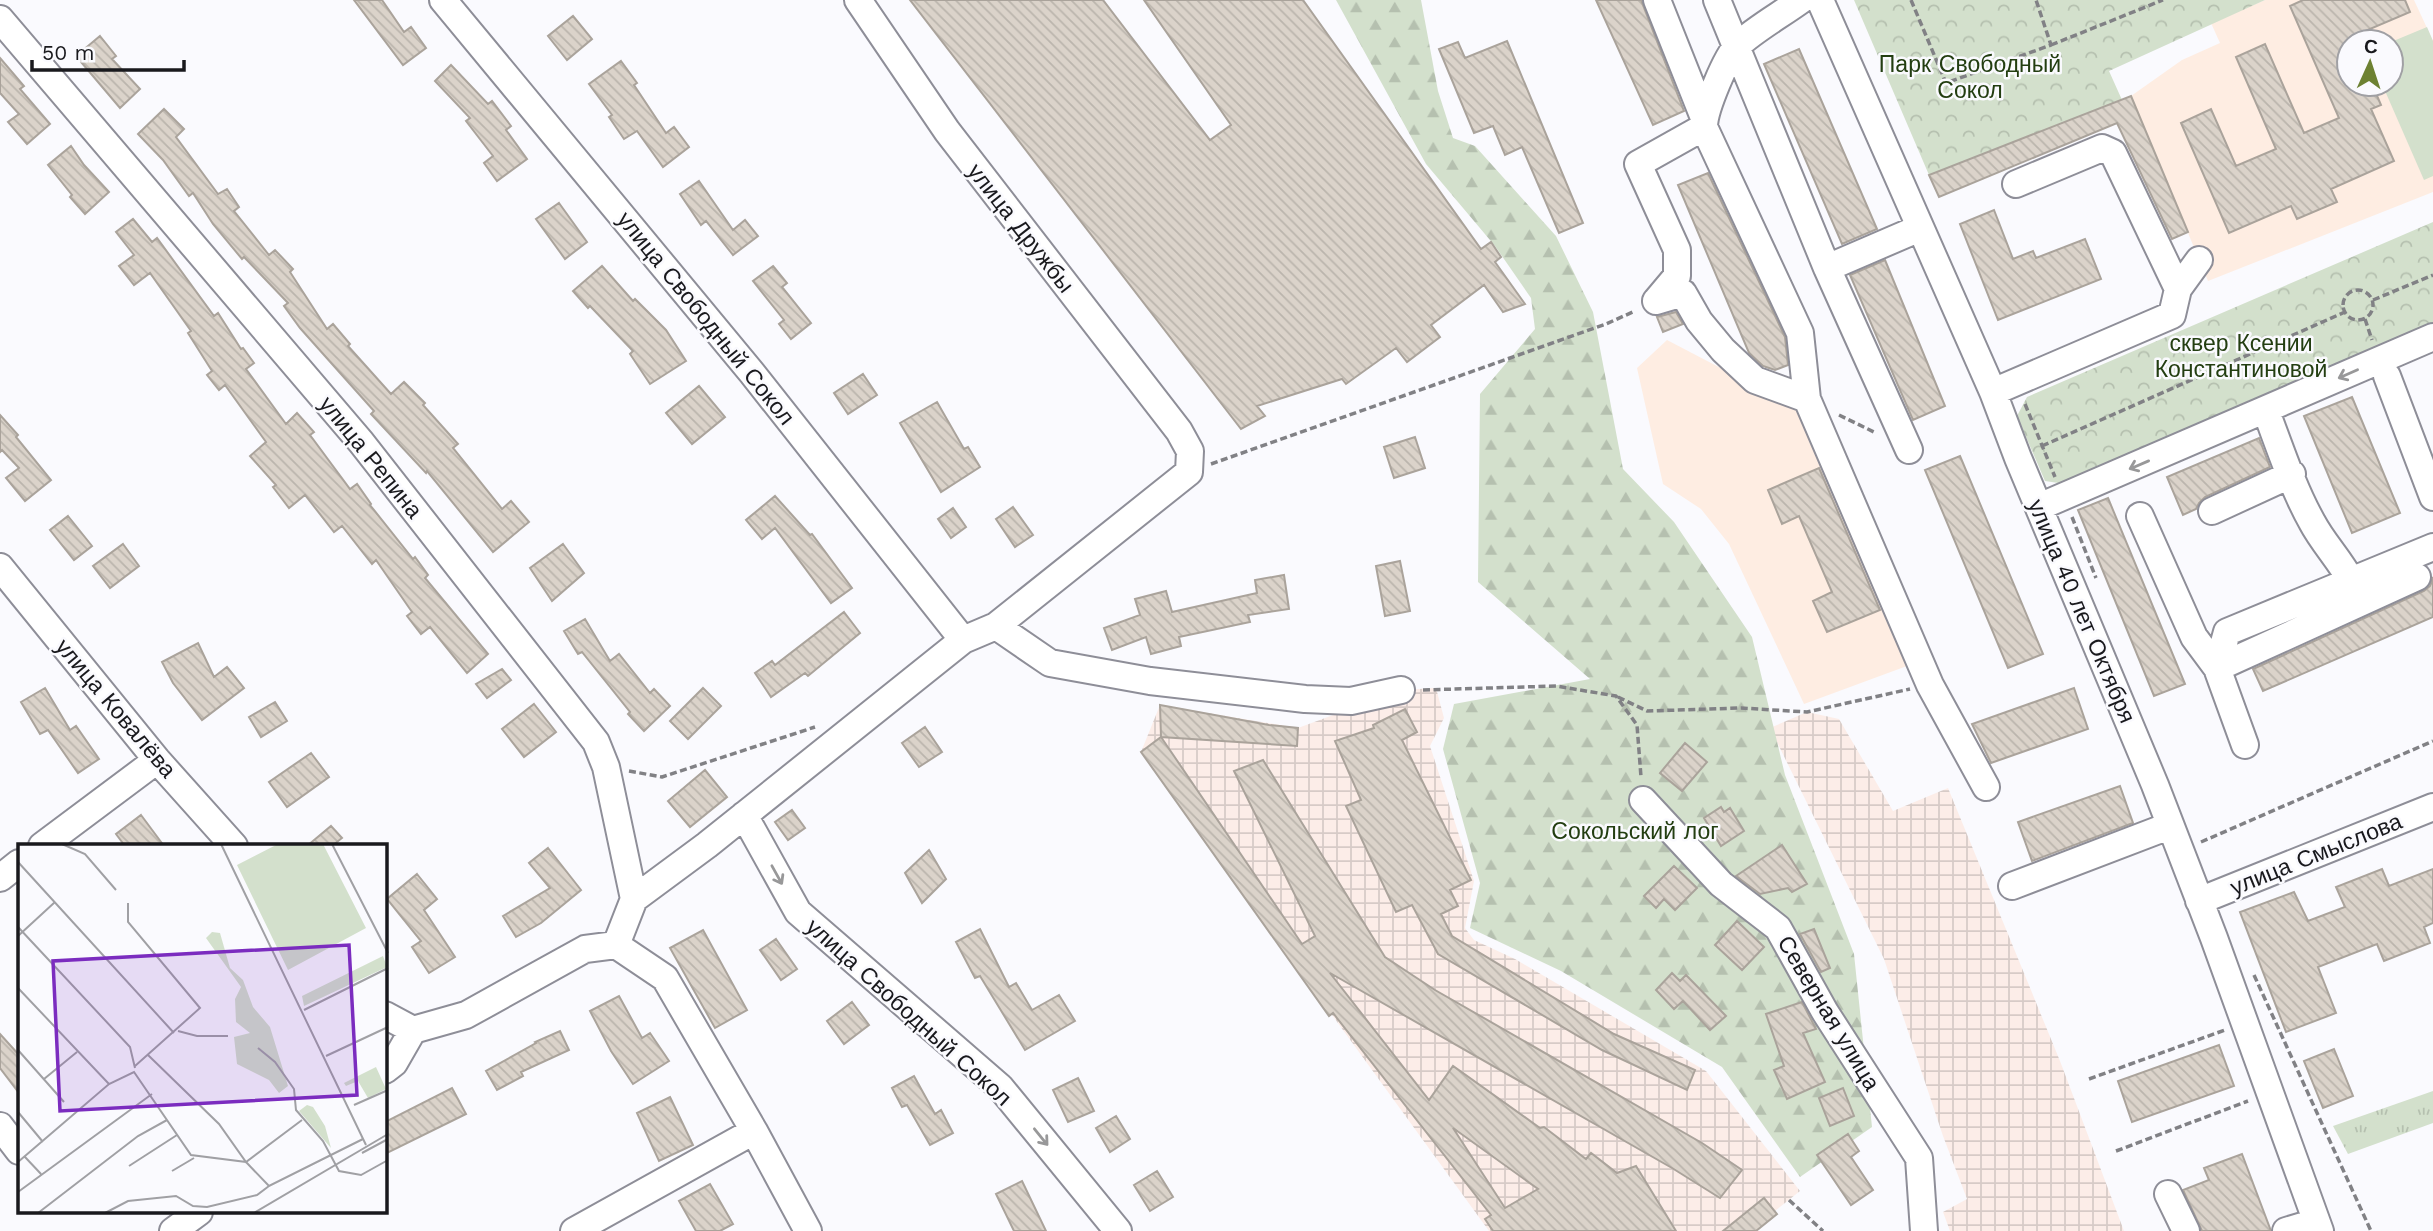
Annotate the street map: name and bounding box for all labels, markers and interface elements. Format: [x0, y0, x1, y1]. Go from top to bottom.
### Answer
scale bar [32, 28, 184, 72]
north arrow [2335, 28, 2405, 98]
text: С [2363, 35, 2379, 58]
text: 50 m [42, 40, 94, 65]
park label: Парк Свободный Сокол [1879, 51, 2061, 104]
street label: улица Дружбы [962, 158, 1079, 298]
street label: улица Свободный Сокол [611, 206, 800, 430]
park label: сквер Ксении Константиновой [2155, 330, 2327, 383]
one-way arrow [2338, 368, 2359, 381]
street label: улица Репина [313, 391, 428, 524]
one-way arrow [2129, 459, 2151, 472]
street label: улица 40 лет Октября [2022, 495, 2141, 727]
street label: улица Ковалёва [50, 633, 182, 783]
street label: улица Смыслова [2226, 808, 2406, 901]
park label: Сокольский лог [1551, 818, 1719, 845]
inset map [18, 844, 387, 1214]
one-way arrow [771, 864, 784, 885]
street label: улица Свободный Сокол [801, 913, 1017, 1112]
street label: Северная улица [1772, 931, 1886, 1096]
one-way arrow [1033, 1128, 1048, 1146]

